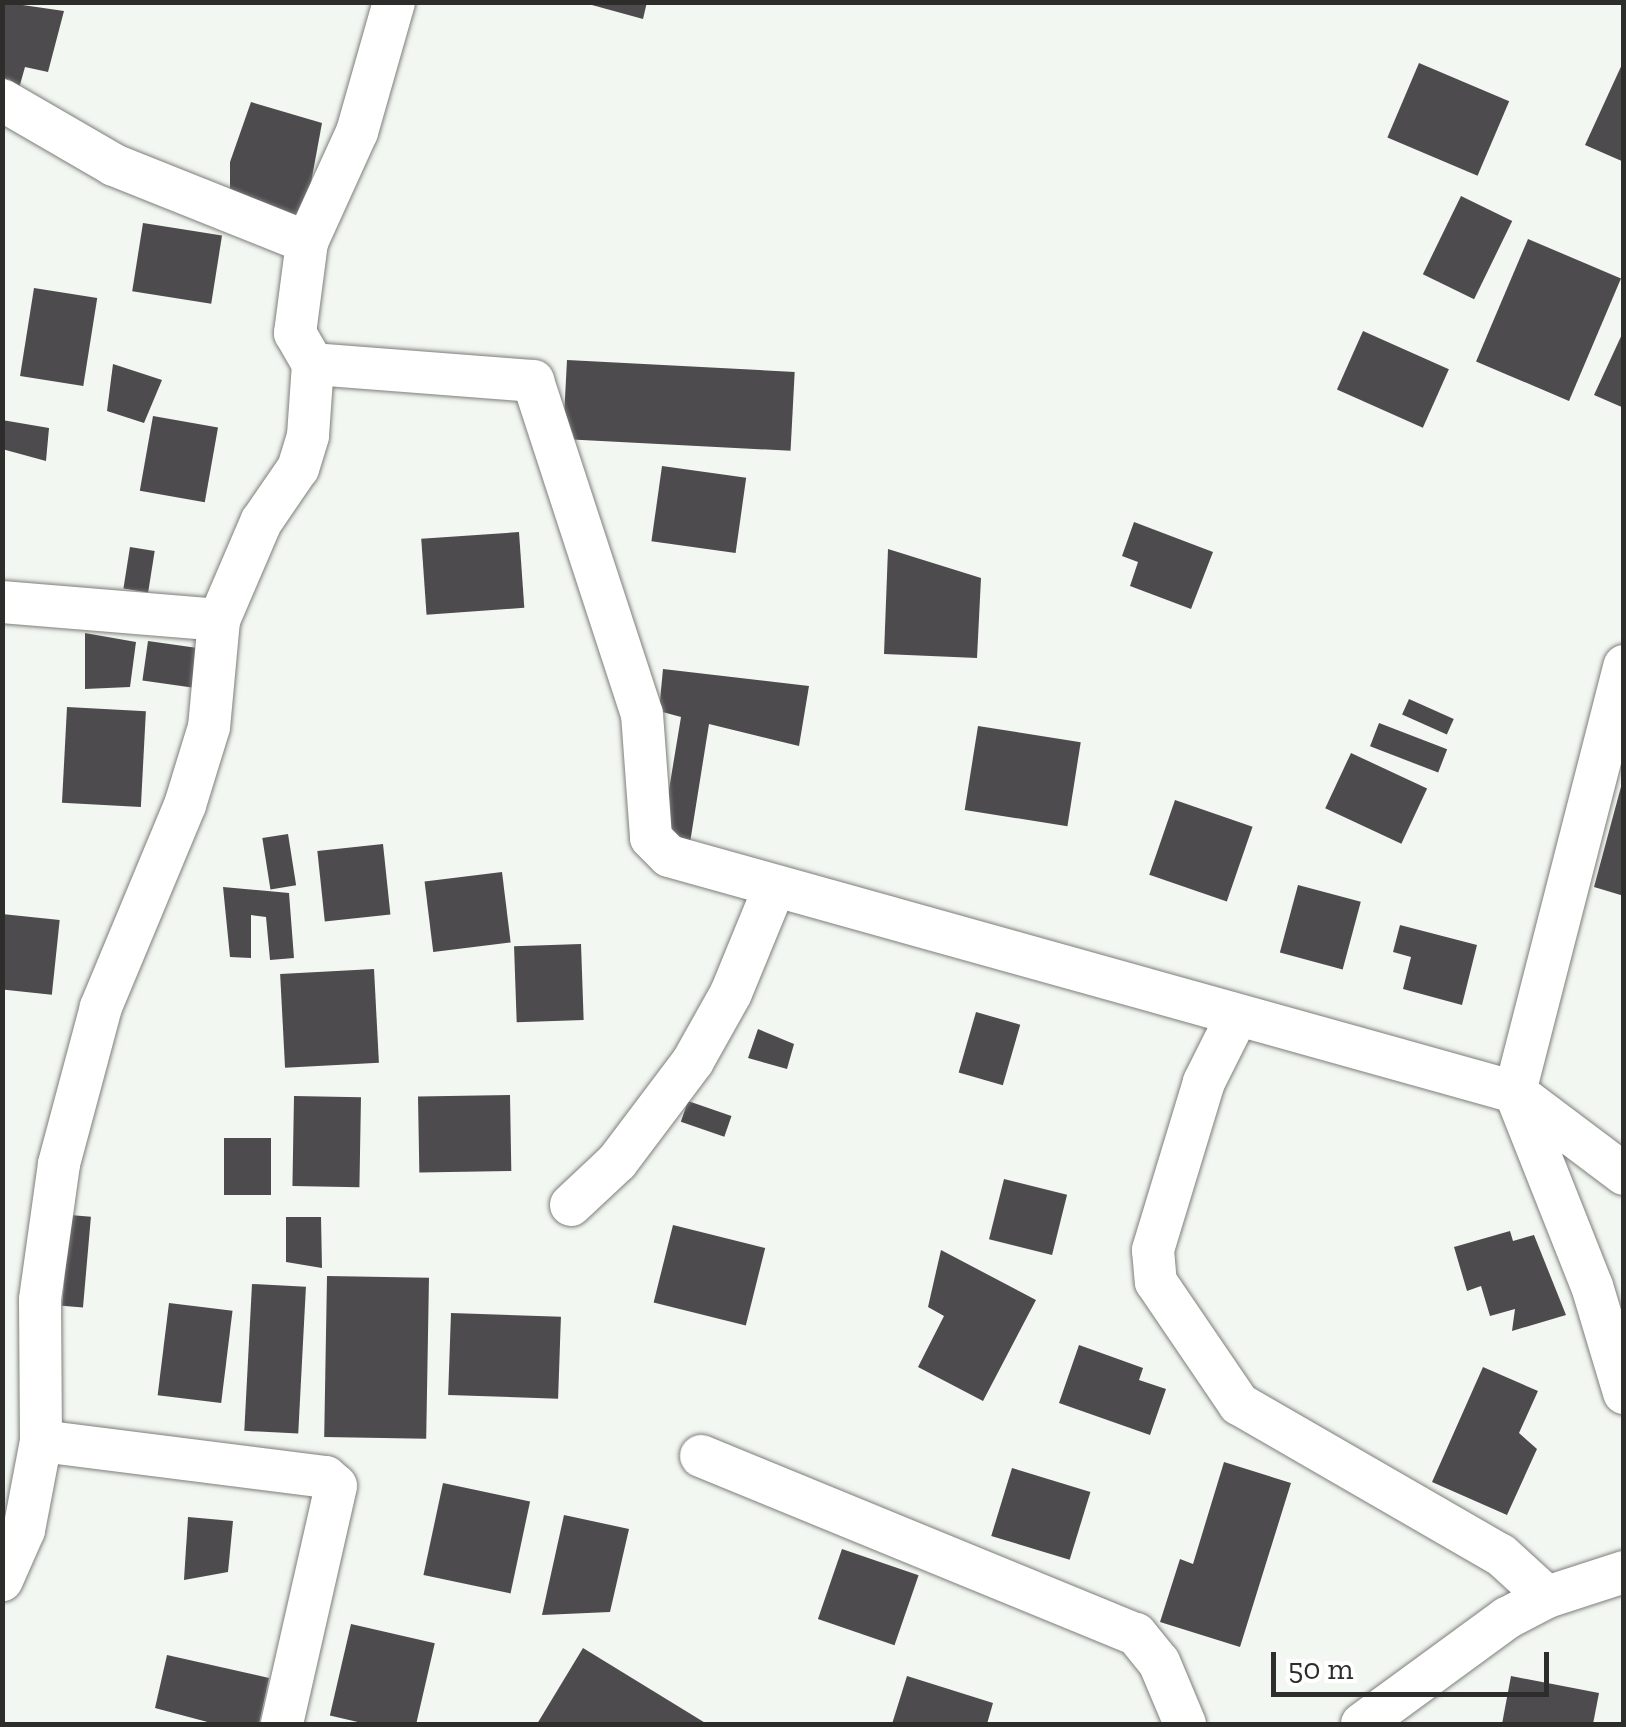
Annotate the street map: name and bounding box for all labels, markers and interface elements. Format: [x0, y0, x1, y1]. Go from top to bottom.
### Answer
scale bar [1276, 1632, 1554, 1694]
text: 50 m [1288, 1651, 1353, 1687]

